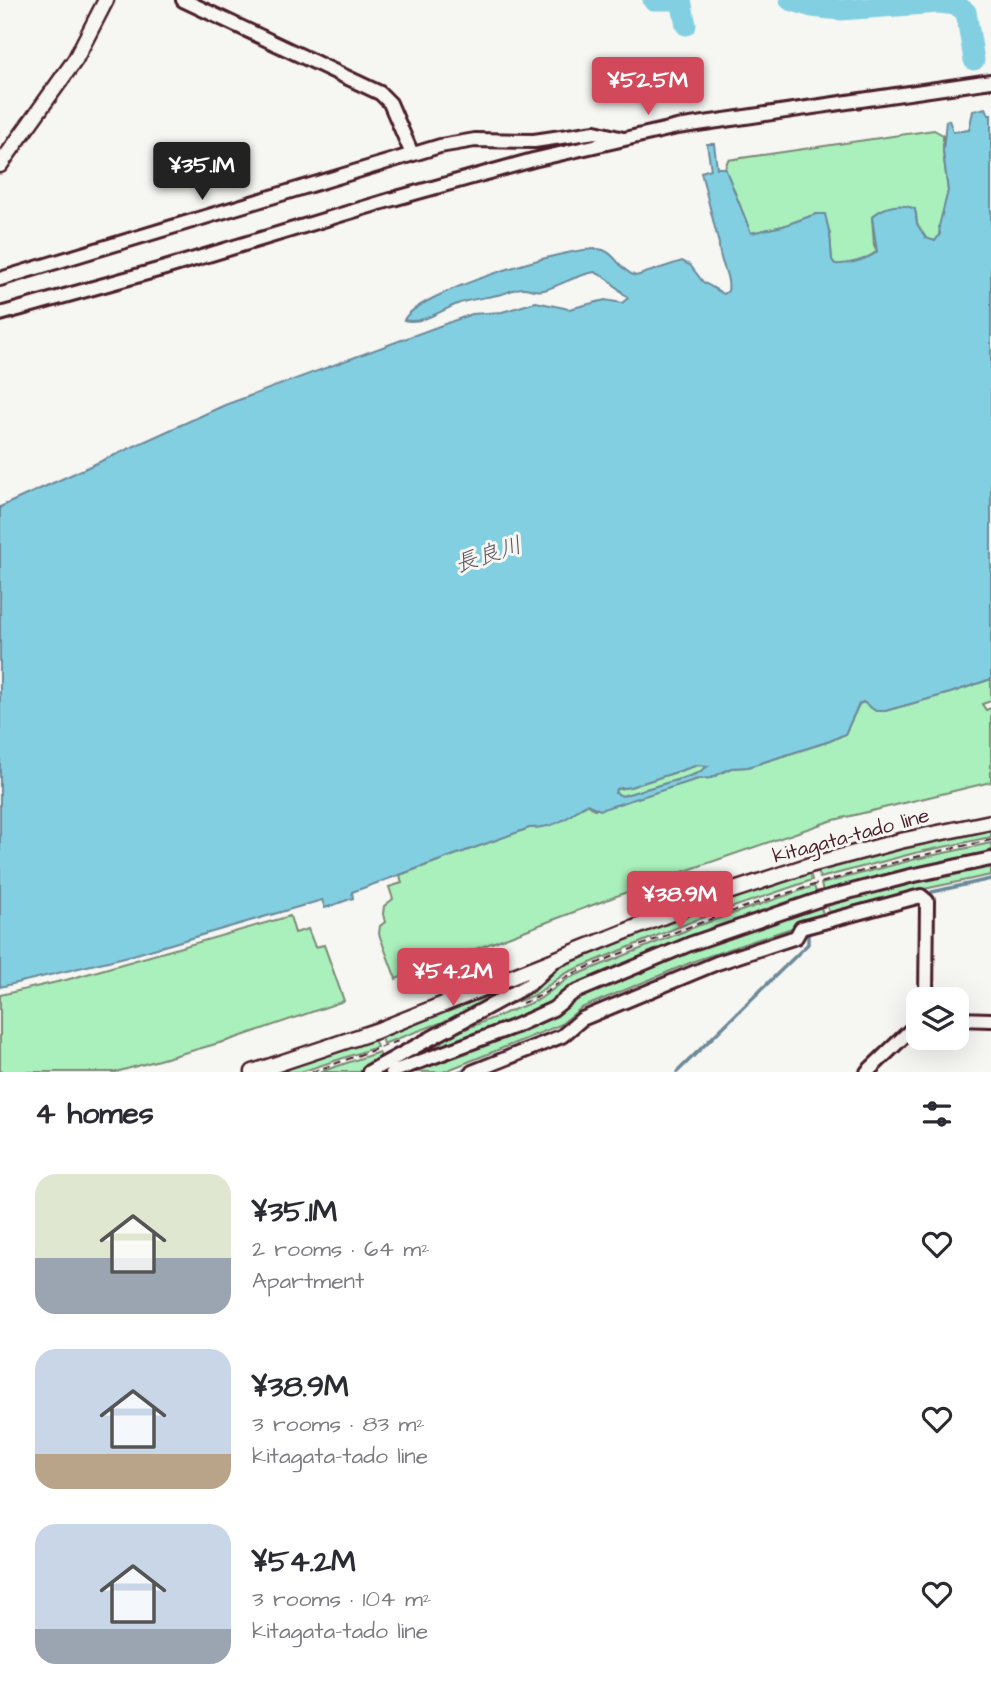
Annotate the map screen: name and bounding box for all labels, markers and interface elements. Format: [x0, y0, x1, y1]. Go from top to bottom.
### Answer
pin: ¥52.5M [591, 58, 705, 117]
text: ¥52.5M [608, 64, 688, 96]
pin: ¥35.1M [145, 142, 259, 202]
text: ¥35.1M [169, 149, 235, 181]
water label: 長良川 [451, 529, 526, 581]
street label: kitagata-tado line [770, 801, 933, 872]
pin: ¥38.9M [623, 872, 737, 931]
text: ¥38.9M [643, 878, 717, 910]
pin: ¥54.2M [396, 948, 510, 1008]
text: ¥54.2M [413, 955, 493, 987]
map controls [906, 987, 969, 1050]
button: layers [906, 987, 969, 1050]
text: 4 homes [35, 1093, 154, 1135]
icon: filters [918, 1095, 956, 1133]
text: ¥35.1M [252, 1191, 337, 1233]
icon: home [91, 1202, 175, 1286]
icon: heart [918, 1225, 956, 1263]
text: 2 rooms · 64 m² [252, 1233, 430, 1265]
text: Apartment [252, 1265, 364, 1297]
text: ¥38.9M [252, 1366, 349, 1408]
icon: home [91, 1377, 175, 1461]
icon: heart [918, 1400, 956, 1438]
text: 3 rooms · 83 m² [252, 1408, 425, 1440]
text: kitagata-tado line [252, 1440, 428, 1472]
text: ¥54.2M [252, 1541, 356, 1583]
icon: home [91, 1552, 175, 1636]
icon: heart [918, 1575, 956, 1613]
text: 3 rooms · 104 m² [252, 1583, 431, 1615]
text: kitagata-tado line [252, 1615, 428, 1647]

